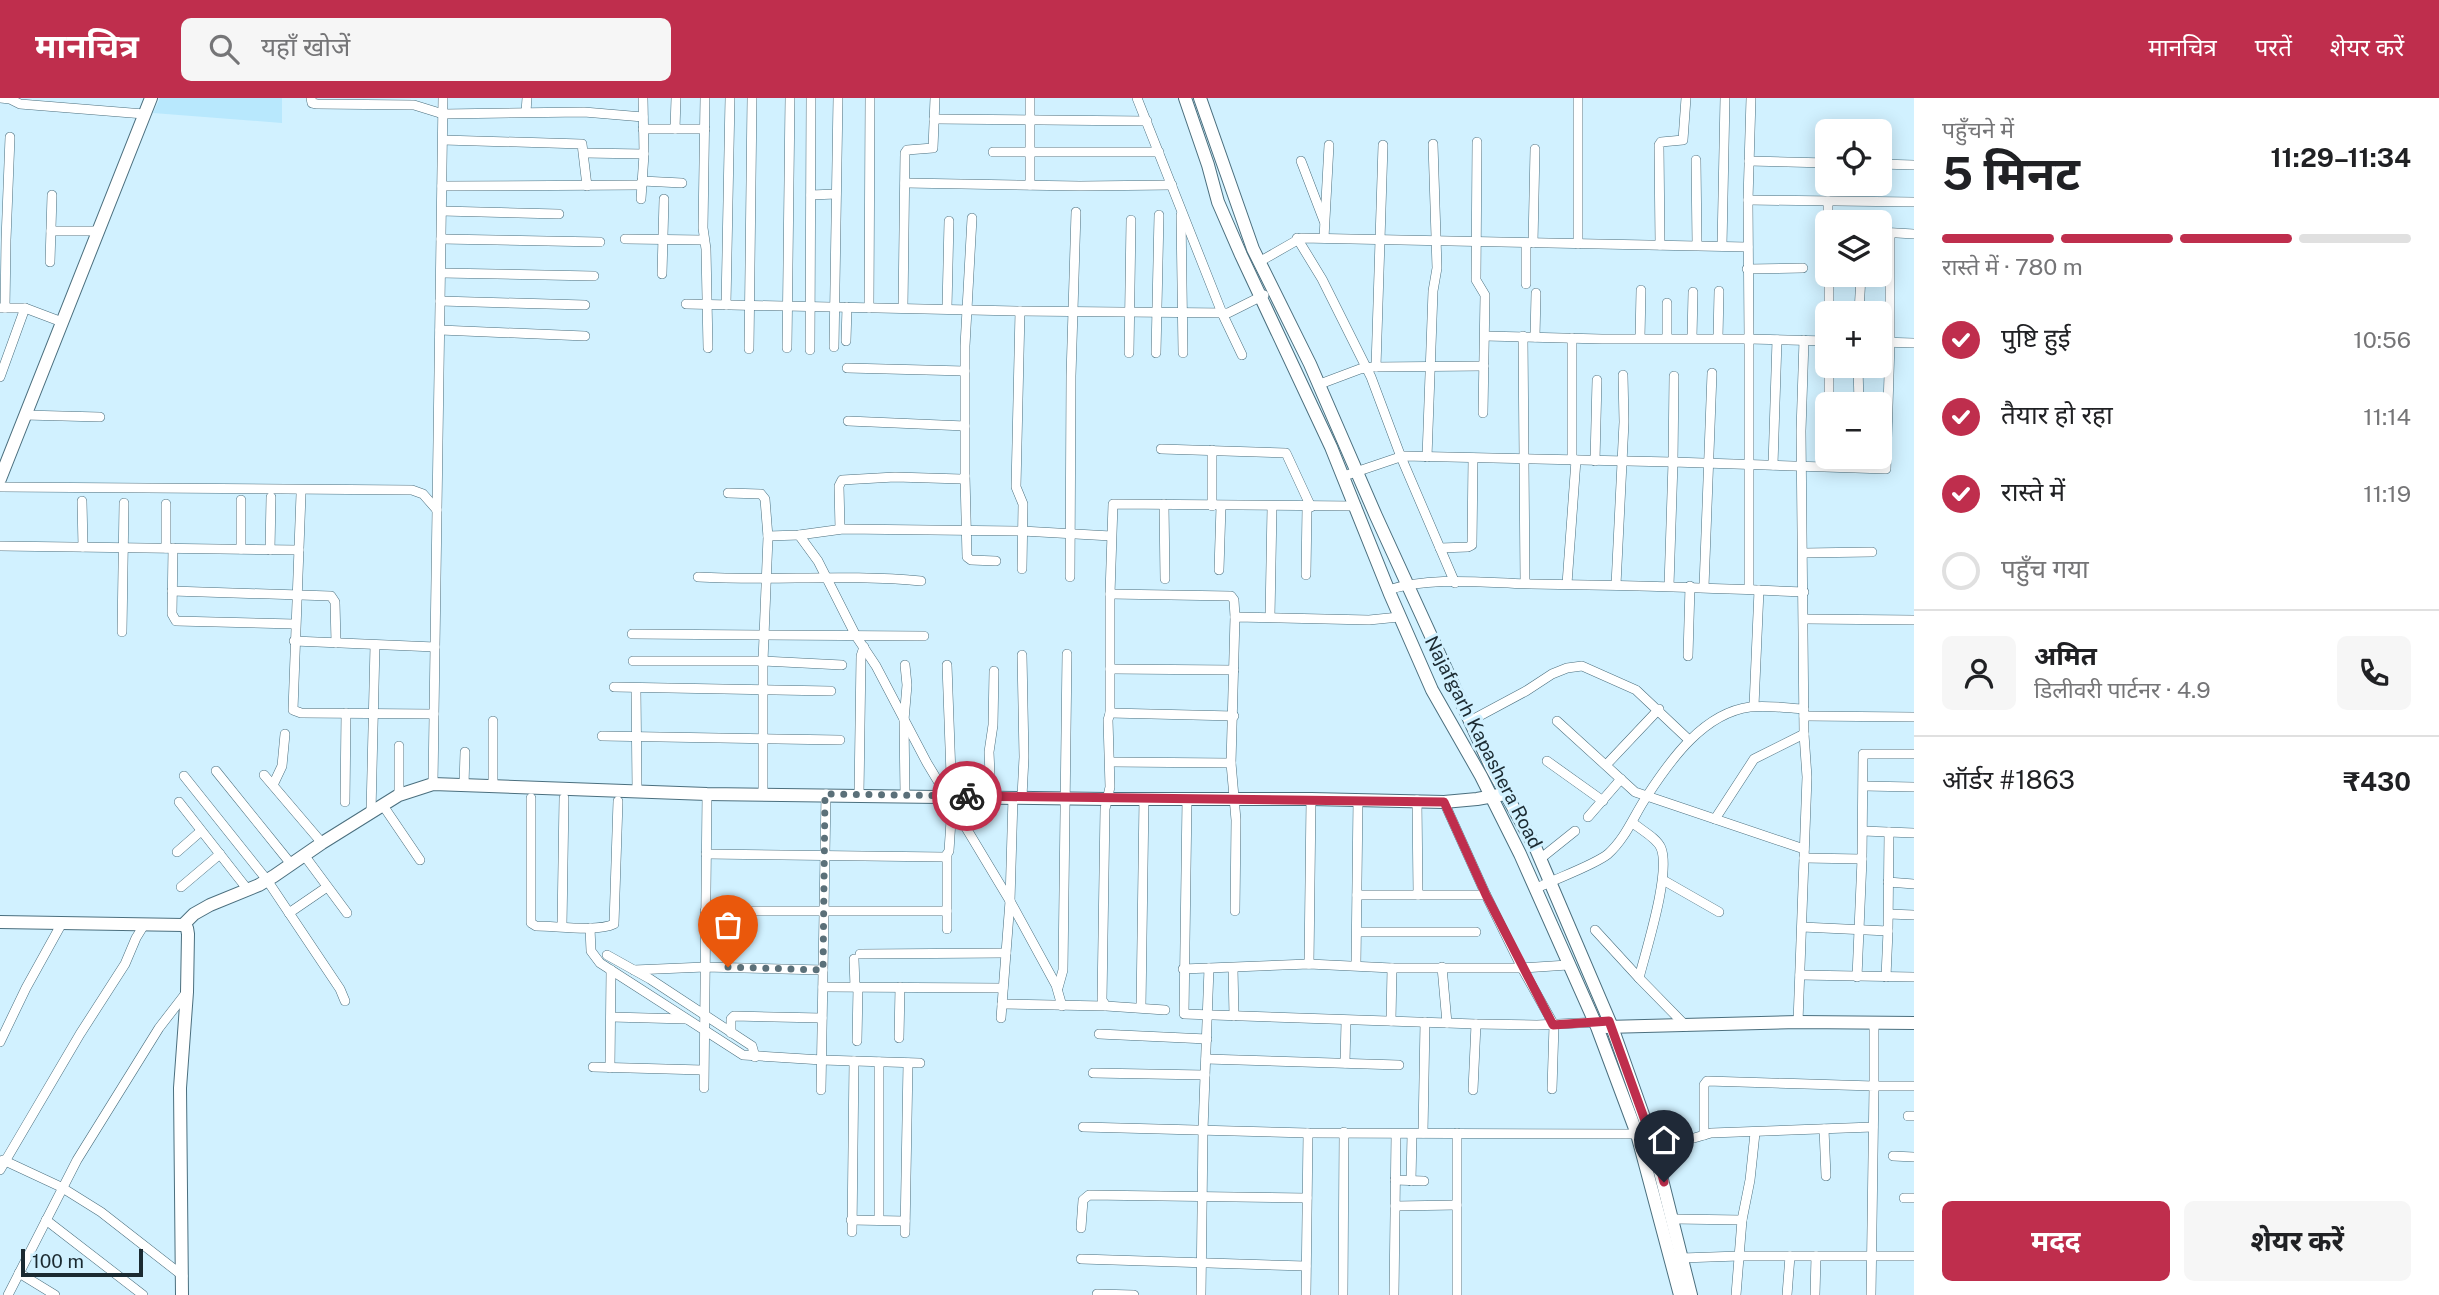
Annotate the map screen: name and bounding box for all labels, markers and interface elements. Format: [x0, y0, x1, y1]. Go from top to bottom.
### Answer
search box [181, 18, 671, 81]
text: मानचित्र [35, 27, 139, 65]
icon: search [205, 30, 243, 68]
text: यहाँ खोजें [261, 31, 350, 62]
text: मानचित्र [2148, 33, 2217, 61]
text: परतें [2255, 33, 2292, 61]
text: शेयर करें [2330, 33, 2404, 61]
text: पहुँचने में [1942, 116, 2014, 143]
map controls [1815, 119, 1892, 469]
button: locate [1815, 119, 1892, 196]
text: 11:29–11:34 [2270, 142, 2411, 173]
text: 5 मिनट [1942, 146, 2080, 200]
button: layers [1815, 210, 1892, 287]
text: रास्ते में · 780 m [1942, 253, 2083, 280]
button: + [1815, 301, 1892, 378]
icon: check [1942, 321, 1980, 359]
text: पुष्टि हुई [2001, 322, 2071, 353]
text: 10:56 [2353, 326, 2411, 353]
button: − [1815, 392, 1892, 469]
icon: check [1942, 398, 1980, 436]
text: तैयार हो रहा [2001, 399, 2113, 430]
text: 11:14 [2363, 403, 2411, 430]
icon: check [1942, 475, 1980, 513]
text: रास्ते में [2001, 476, 2065, 507]
text: 11:19 [2363, 480, 2411, 507]
text: पहुँच गया [2001, 553, 2089, 584]
street label: Najafgarh Kapashera Road [1421, 632, 1547, 852]
button: person [1942, 636, 2016, 710]
button: phone [2337, 636, 2411, 710]
text: अमित [2034, 640, 2097, 671]
text: डिलीवरी पार्टनर · 4.9 [2034, 676, 2211, 703]
courier [932, 761, 1002, 831]
text: ऑर्डर #1863 [1942, 764, 2075, 795]
text: ₹430 [2343, 766, 2411, 797]
icon: bike [948, 777, 986, 815]
pin [698, 895, 758, 967]
icon: bag [709, 906, 747, 944]
pin [1634, 1110, 1694, 1182]
icon: home [1645, 1121, 1683, 1159]
button: मदद [1942, 1201, 2170, 1281]
button: शेयर करें [2184, 1201, 2411, 1281]
scale bar [21, 1246, 144, 1278]
text: 100 m [32, 1250, 84, 1272]

